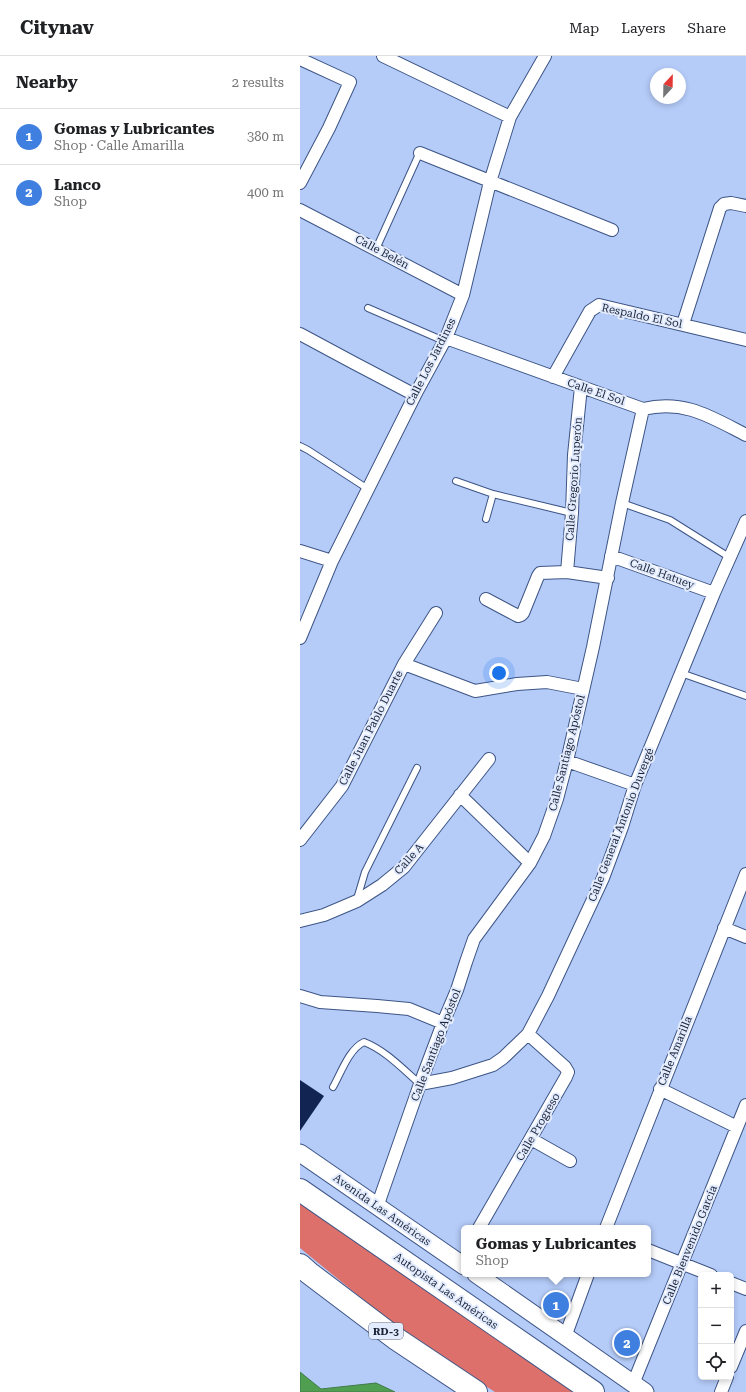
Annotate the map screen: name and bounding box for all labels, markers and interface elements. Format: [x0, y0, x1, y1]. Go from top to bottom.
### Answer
text: Citynav [20, 16, 94, 39]
text: Map [569, 20, 599, 36]
text: Layers [621, 20, 665, 36]
text: Share [687, 20, 726, 36]
north arrow [650, 68, 686, 104]
text: Nearby [16, 72, 78, 92]
text: 2 results [232, 75, 284, 90]
text: Gomas y Lubricantes [54, 120, 215, 138]
text: 1 [25, 129, 33, 144]
text: 380 m [247, 129, 284, 144]
text: Shop · Calle Amarilla [54, 138, 184, 153]
text: Lanco [54, 176, 101, 194]
text: 2 [25, 185, 33, 200]
text: 400 m [247, 185, 284, 200]
text: Shop [54, 194, 87, 209]
street label: Calle Belén [353, 232, 411, 272]
street label: Respaldo El Sol [600, 301, 684, 331]
street label: Calle Los Jardines [403, 316, 459, 408]
street label: Calle El Sol [566, 376, 627, 408]
street label: Calle Gregorio Luperón [563, 417, 585, 541]
street label: Calle Hatuey [628, 556, 697, 592]
your location [489, 663, 509, 683]
street label: Calle Juan Pablo Duarte [336, 668, 406, 788]
street label: Calle Santiago Apóstol [546, 693, 588, 813]
street label: Calle General Antonio Duvergé [586, 746, 656, 904]
street label: Calle A [392, 841, 426, 877]
street label: Calle Santiago Apóstol [409, 986, 464, 1103]
street label: Calle Amarilla [655, 1014, 695, 1088]
street label: Calle Progreso [513, 1090, 563, 1163]
street label: Avenida Las Américas [331, 1171, 433, 1249]
street label: Calle Bienvenido García [660, 1183, 720, 1307]
popup [461, 1225, 651, 1277]
text: Gomas y Lubricantes [476, 1235, 636, 1253]
street label: Autopista Las Américas [391, 1250, 501, 1332]
text: Shop [476, 1253, 509, 1268]
map controls [698, 1272, 734, 1380]
button: + [698, 1272, 734, 1308]
pin: 1 [543, 1290, 569, 1320]
button: − [698, 1308, 734, 1344]
road number: RD-3 [369, 1323, 403, 1339]
pin: 2 [614, 1328, 640, 1358]
button: locate [698, 1344, 734, 1380]

